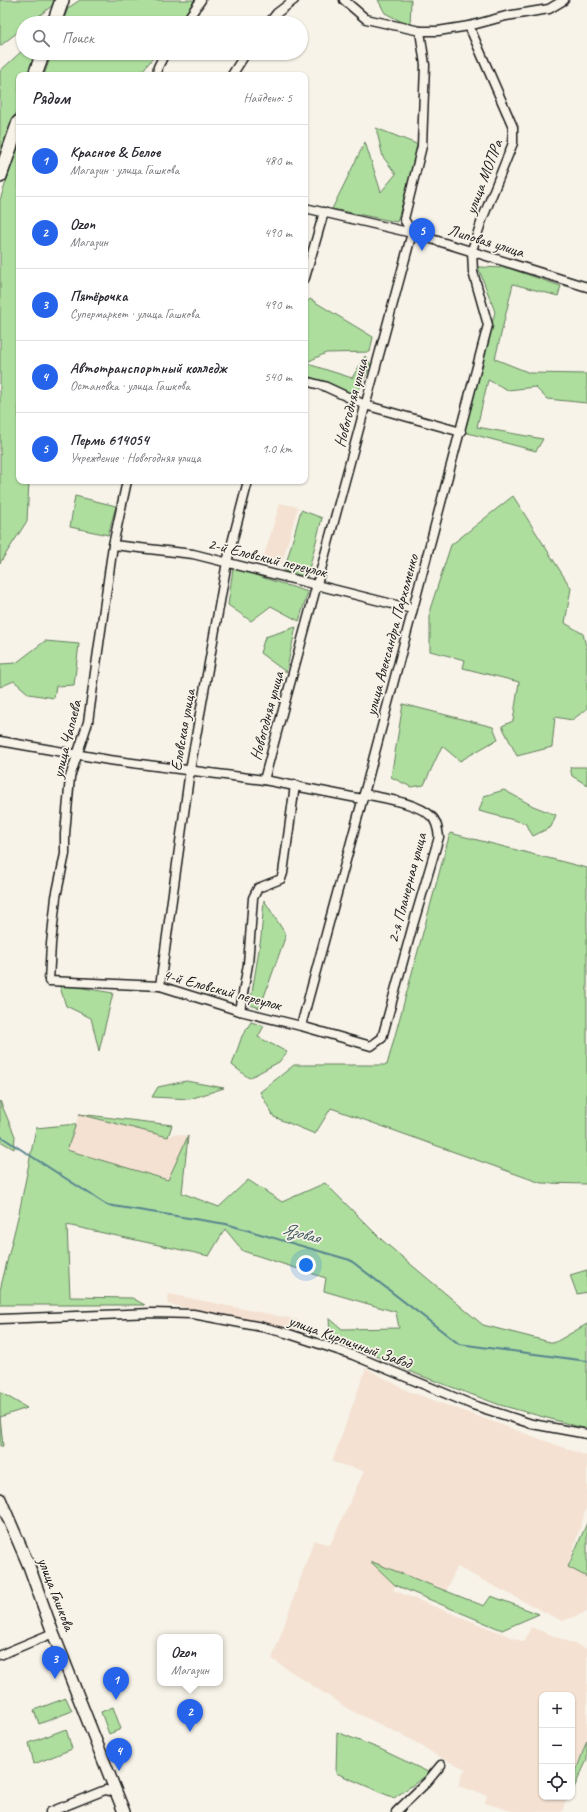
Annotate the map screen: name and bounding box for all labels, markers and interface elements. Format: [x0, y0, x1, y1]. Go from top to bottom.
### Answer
search box [16, 16, 308, 60]
icon: search [30, 27, 52, 49]
text: Поиск [62, 29, 94, 48]
text: Рядом [32, 88, 70, 109]
text: Найдено: 5 [244, 90, 292, 106]
street label: улица МОПРа [460, 136, 508, 218]
text: Красное & Белое [70, 143, 160, 162]
text: 1 [42, 153, 48, 169]
text: 480 m [264, 153, 292, 169]
text: Магазин · улица Гашкова [70, 162, 179, 178]
text: Ozon [70, 215, 95, 234]
pin: 5 [409, 218, 435, 251]
street label: Липовая улица [446, 220, 527, 262]
text: 2 [42, 225, 48, 241]
text: 490 m [264, 225, 292, 241]
text: Магазин [70, 234, 108, 250]
text: Пятёрочка [70, 287, 127, 306]
text: 3 [42, 297, 48, 313]
text: 490 m [264, 297, 292, 313]
text: Супермаркет · улица Гашкова [70, 306, 199, 322]
street label: Новогодняя улица [330, 355, 373, 449]
text: Автотранспортный колледж [70, 359, 227, 378]
text: 4 [42, 369, 48, 385]
text: 540 m [264, 369, 292, 385]
text: Остановка · улица Гашкова [70, 378, 190, 394]
text: Пермь 614054 [70, 431, 149, 450]
text: 5 [42, 441, 48, 457]
text: 1.0 km [262, 441, 292, 457]
text: Учреждение · Новогодняя улица [70, 450, 201, 466]
street label: 2-й Еловский переулок [206, 534, 330, 583]
street label: улица Александра Пархоменко [361, 551, 424, 719]
street label: Новогодняя улица [246, 668, 289, 762]
street label: Еловская улица [166, 686, 200, 772]
street label: улица Чапаева [47, 697, 87, 781]
street label: 2-я Планерная улица [383, 829, 432, 945]
street label: 4-й Еловский переулок [161, 965, 285, 1016]
water label: Язовая [280, 1218, 325, 1250]
your location [296, 1255, 316, 1275]
street label: улица Кирпичный Завод [285, 1310, 416, 1374]
street label: улица Гашкова [33, 1554, 80, 1635]
popup [157, 1634, 223, 1686]
text: Ozon [171, 1643, 196, 1662]
pin: 3 [42, 1646, 68, 1679]
text: Магазин [171, 1662, 209, 1678]
pin: 1 [103, 1667, 129, 1700]
map controls [539, 1692, 575, 1800]
button: + [539, 1692, 575, 1728]
pin: 2 [177, 1699, 203, 1732]
button: − [539, 1728, 575, 1764]
pin: 4 [106, 1738, 132, 1771]
button: locate [539, 1764, 575, 1800]

